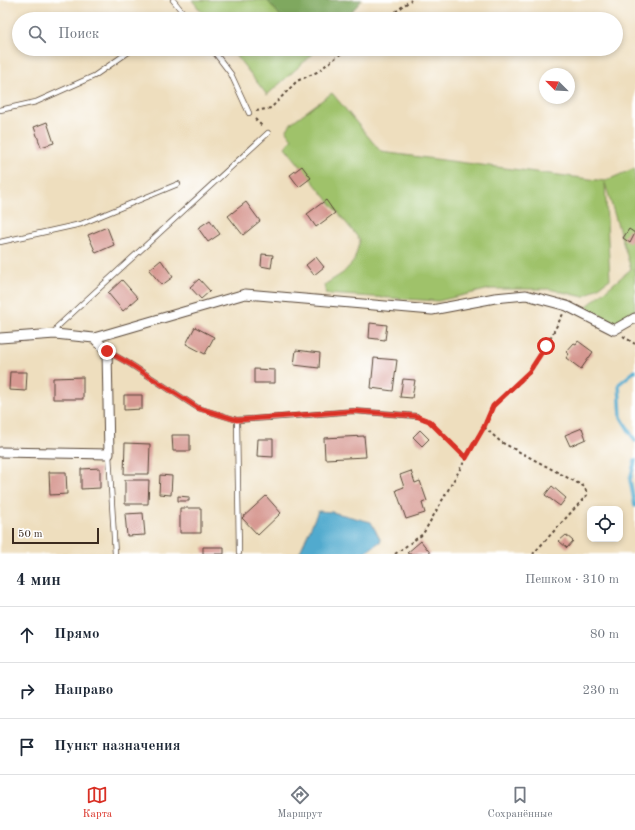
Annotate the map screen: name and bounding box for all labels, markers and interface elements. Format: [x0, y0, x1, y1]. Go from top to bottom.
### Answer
search box [12, 12, 623, 56]
icon: search [26, 23, 48, 45]
text: Поиск [58, 27, 99, 42]
north arrow [539, 68, 575, 104]
route start [537, 337, 555, 355]
route end [98, 342, 116, 360]
map controls [587, 506, 623, 542]
button: locate [587, 506, 623, 542]
scale bar [12, 526, 99, 545]
text: 50 m [18, 529, 43, 540]
text: 4 мин [16, 572, 61, 589]
text: Пешком · 310 m [525, 573, 619, 586]
icon: ahead [16, 624, 38, 646]
text: Прямо [54, 627, 100, 642]
text: 80 m [590, 628, 619, 641]
icon: right [16, 680, 38, 702]
text: Направо [54, 683, 113, 698]
text: 230 m [582, 684, 619, 697]
icon: arrive [16, 736, 38, 758]
text: Пункт назначения [54, 739, 181, 754]
tab: Карта [83, 784, 112, 822]
tab: Маршрут [277, 784, 323, 822]
tab: Сохранённые [488, 784, 552, 822]

